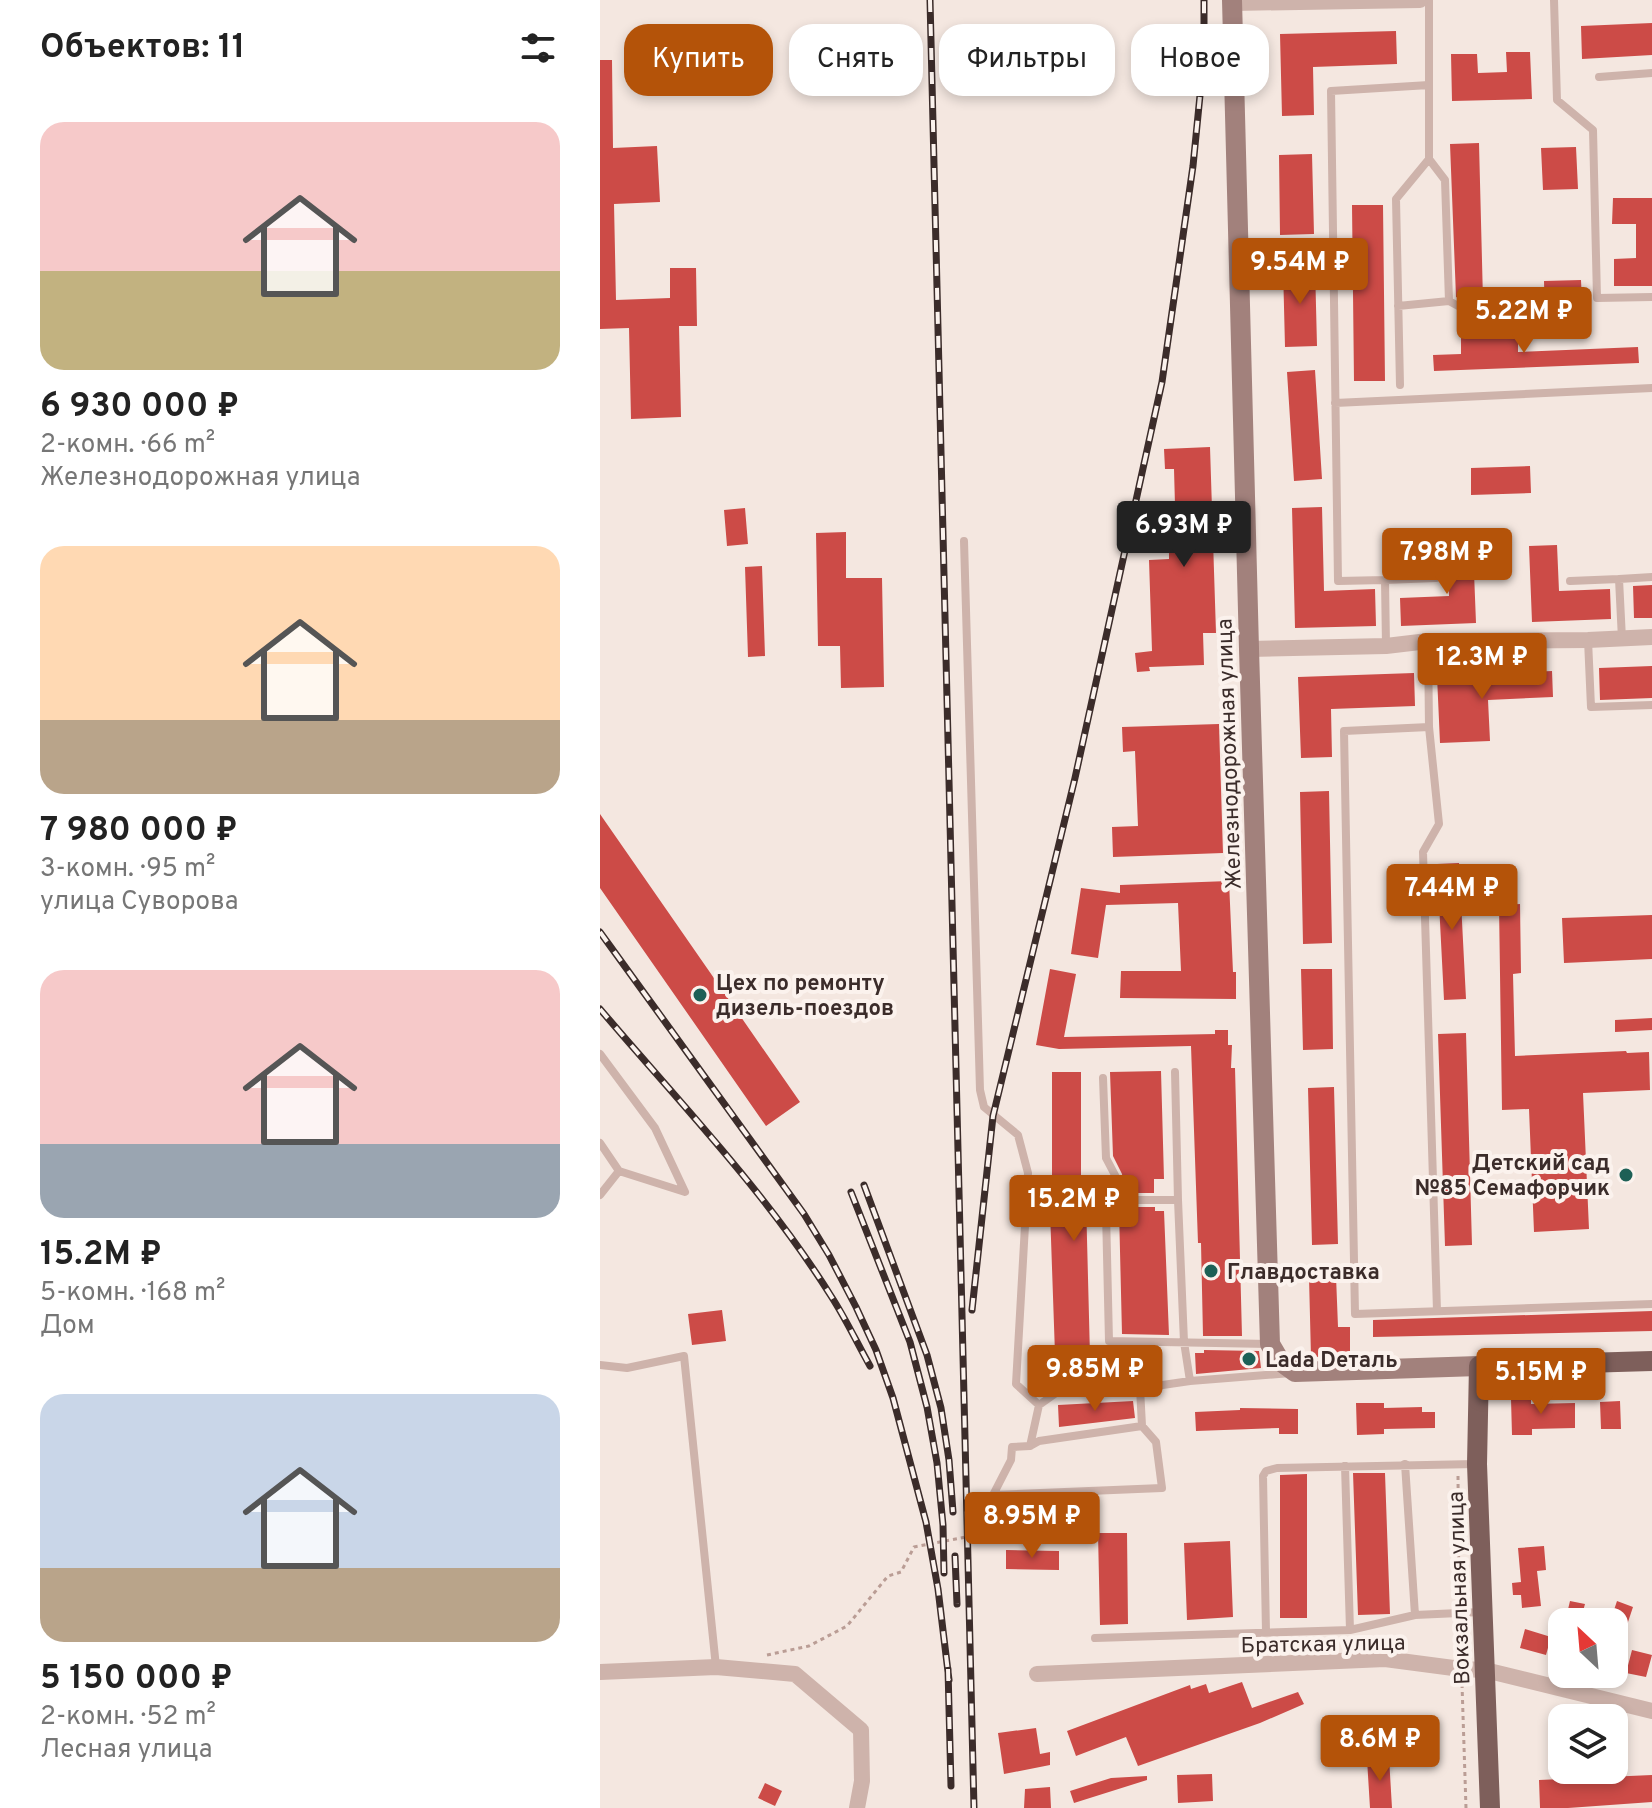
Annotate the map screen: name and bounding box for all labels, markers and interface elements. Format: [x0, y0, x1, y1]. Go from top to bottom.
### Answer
chip: Купить [624, 24, 773, 96]
chip: Снять [789, 24, 923, 96]
chip: Фильтры [939, 24, 1115, 96]
chip: Новое [1131, 24, 1269, 96]
icon: filters [516, 26, 560, 70]
text: Объектов: 11 [40, 27, 245, 70]
icon: home [228, 174, 372, 318]
pin: 9.54M ₽ [1226, 238, 1374, 306]
text: 9.54M ₽ [1250, 247, 1350, 280]
pin: 5.22M ₽ [1450, 287, 1598, 355]
text: 5.22M ₽ [1475, 296, 1573, 329]
text: 6 930 000 ₽ [40, 386, 239, 429]
text: 2-комн. · 66 m² [40, 429, 215, 462]
text: Железнодорожная улица [40, 462, 360, 495]
pin: 6.93M ₽ [1110, 501, 1258, 569]
text: 6.93M ₽ [1135, 510, 1233, 543]
pin: 7.98M ₽ [1373, 528, 1521, 596]
text: 7.98M ₽ [1400, 537, 1494, 570]
icon: home [228, 598, 372, 742]
street label: Железнодорожная улица [1212, 618, 1249, 890]
pin: 12.3M ₽ [1408, 633, 1556, 701]
text: 12.3M ₽ [1436, 642, 1528, 675]
text: 7 980 000 ₽ [40, 810, 238, 853]
text: 3-комн. · 95 m² [40, 853, 215, 886]
pin: 7.44M ₽ [1378, 864, 1526, 932]
text: 7.44M ₽ [1404, 873, 1500, 906]
text: улица Суворова [40, 886, 239, 919]
place label: Цех по ремонту дизель-поездов [716, 971, 894, 1023]
marker: Цех по ремонту дизель-поездов [691, 986, 709, 1004]
icon: home [228, 1022, 372, 1166]
place label: Детский сад №85 Семафорчик [1415, 1151, 1610, 1203]
marker: Детский сад №85 Семафорчик [1617, 1166, 1635, 1184]
pin: 15.2M ₽ [1000, 1175, 1148, 1243]
text: 15.2M ₽ [1027, 1184, 1121, 1217]
text: 15.2M ₽ [40, 1234, 162, 1277]
place label: Главдоставка [1227, 1260, 1380, 1287]
marker: Главдоставка [1202, 1262, 1220, 1280]
text: 5-комн. · 168 m² [40, 1277, 225, 1310]
text: Дом [40, 1310, 95, 1343]
pin: 9.85M ₽ [1021, 1345, 1169, 1413]
place label: Lada Dеталь [1265, 1348, 1398, 1375]
pin: 5.15M ₽ [1467, 1348, 1615, 1416]
marker: Lada Dеталь [1240, 1350, 1258, 1368]
text: 9.85M ₽ [1045, 1354, 1145, 1387]
text: 5.15M ₽ [1494, 1357, 1588, 1390]
icon: home [228, 1446, 372, 1590]
street label: Вокзальная улица [1444, 1491, 1477, 1685]
pin: 8.95M ₽ [958, 1492, 1106, 1560]
text: 8.95M ₽ [983, 1501, 1081, 1534]
north arrow [1548, 1608, 1628, 1688]
map controls [1548, 1608, 1628, 1784]
street label: Братская улица [1240, 1631, 1406, 1660]
text: 5 150 000 ₽ [40, 1658, 233, 1701]
text: 2-комн. · 52 m² [40, 1701, 216, 1734]
button: layers [1548, 1704, 1628, 1784]
pin: 8.6M ₽ [1315, 1715, 1445, 1783]
text: 8.6M ₽ [1339, 1724, 1421, 1757]
text: Лесная улица [40, 1734, 212, 1767]

